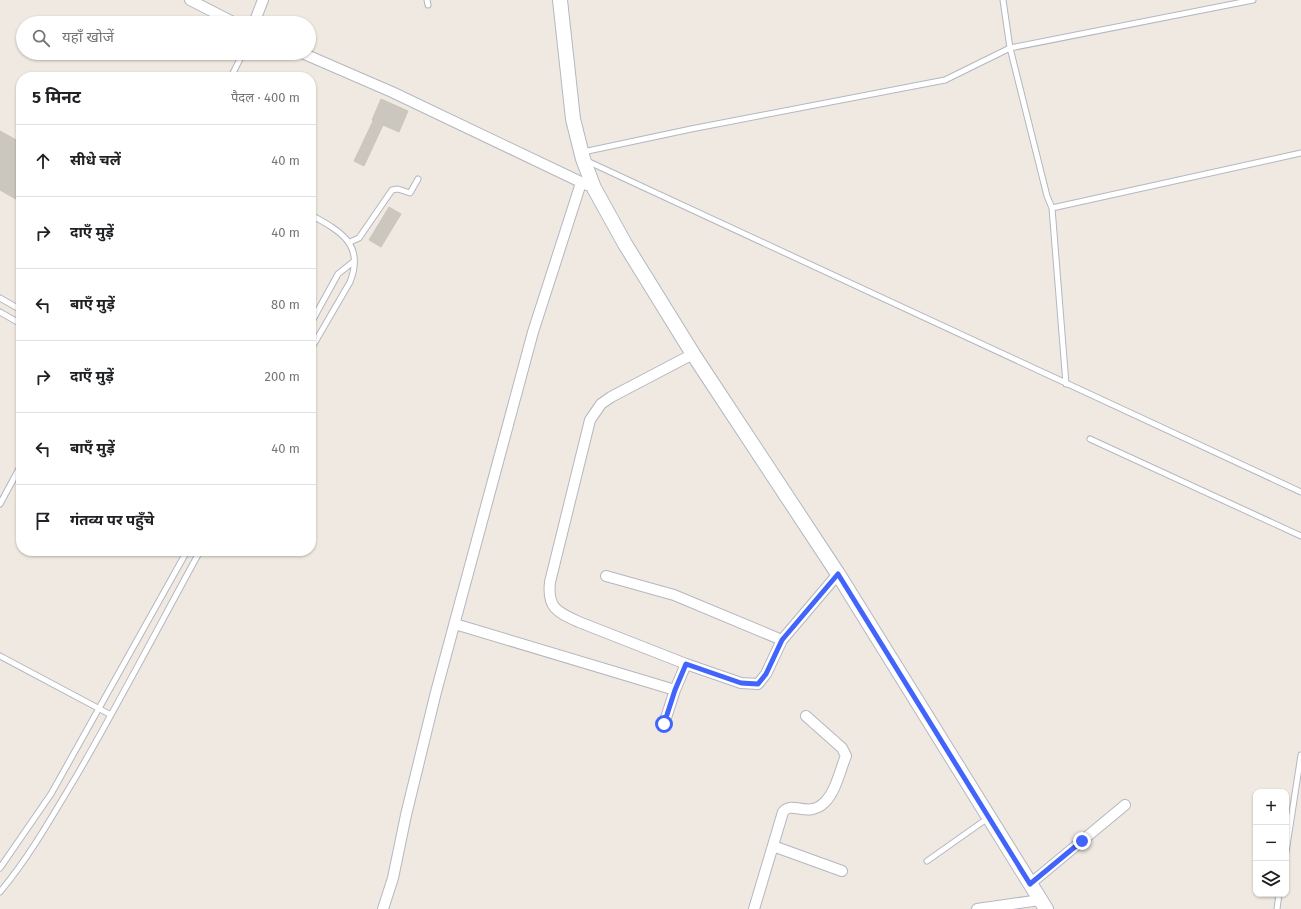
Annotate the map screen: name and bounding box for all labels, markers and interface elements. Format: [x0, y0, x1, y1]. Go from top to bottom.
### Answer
search box [16, 16, 316, 60]
icon: search [30, 27, 52, 49]
text: यहाँ खोजें [62, 28, 114, 46]
text: 5 मिनट [32, 87, 81, 108]
text: पैदल · 400 m [231, 90, 300, 105]
icon: ahead [32, 150, 54, 172]
text: सीधे चलें [70, 151, 121, 169]
text: 40 m [271, 153, 300, 168]
icon: right [32, 222, 54, 244]
text: दाएँ मुड़ें [70, 223, 114, 241]
text: 40 m [271, 225, 300, 240]
icon: left [32, 294, 54, 316]
text: बाएँ मुड़ें [70, 295, 115, 313]
text: 80 m [271, 297, 300, 312]
icon: right [32, 366, 54, 388]
text: दाएँ मुड़ें [70, 367, 114, 385]
text: 200 m [264, 369, 300, 384]
icon: left [32, 438, 54, 460]
text: बाएँ मुड़ें [70, 439, 115, 457]
text: 40 m [271, 441, 300, 456]
icon: arrive [32, 510, 54, 532]
text: गंतव्य पर पहुँचे [70, 511, 154, 529]
route start [655, 715, 673, 733]
map controls [1253, 789, 1289, 897]
button: + [1253, 789, 1289, 825]
button: − [1253, 825, 1289, 861]
route end [1073, 832, 1091, 850]
button: layers [1253, 861, 1289, 897]

